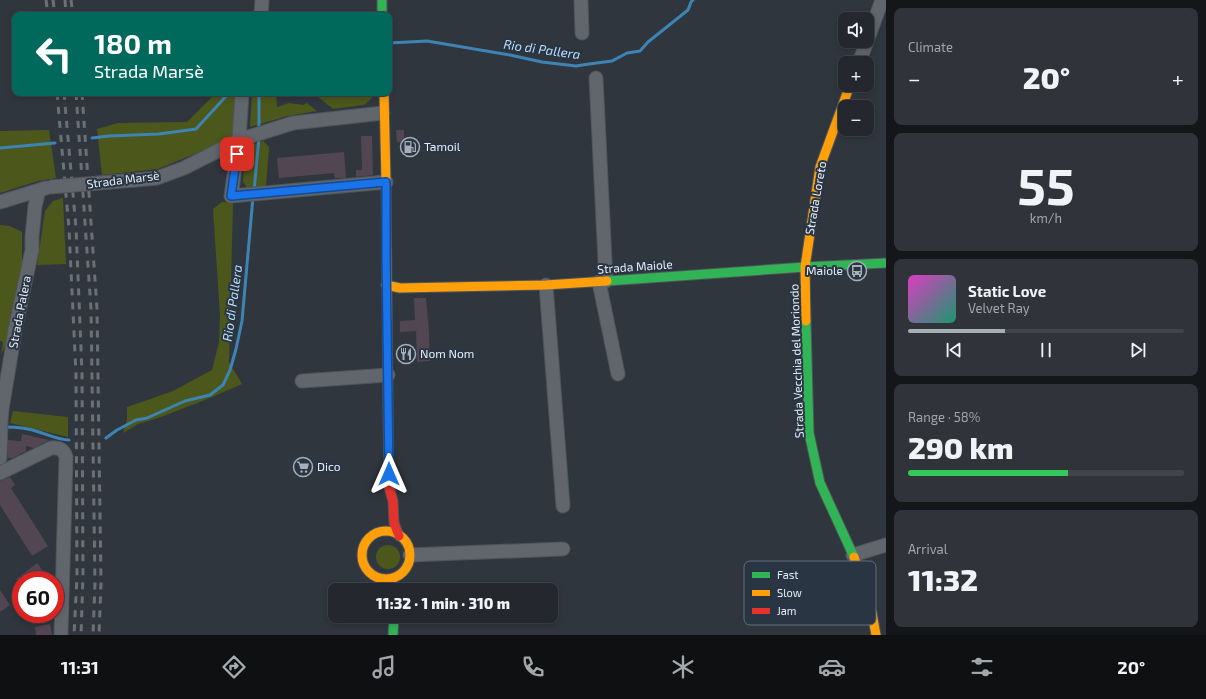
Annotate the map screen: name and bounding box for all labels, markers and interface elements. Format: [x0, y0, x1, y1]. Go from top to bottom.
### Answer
map controls [838, 12, 874, 136]
button: sound [838, 12, 874, 48]
text: 180 m [94, 26, 172, 60]
icon: left [28, 28, 80, 80]
water label: Rio di Pallera [503, 36, 581, 62]
text: Climate [908, 39, 953, 55]
button: + [838, 56, 874, 92]
text: 20° [1023, 59, 1070, 95]
text: Strada Marsè [94, 60, 204, 82]
text: − [908, 65, 921, 91]
text: + [1172, 65, 1184, 91]
button: − [838, 100, 874, 136]
fuel station icon: Tamoil [399, 136, 421, 158]
pin [220, 137, 254, 171]
place label: Tamoil [424, 139, 461, 153]
icon: arrive [226, 143, 248, 165]
text: 55 [1017, 153, 1075, 215]
street label: Strada Loreto [802, 160, 828, 236]
street label: Strada Marsè [86, 168, 160, 190]
text: km/h [1030, 210, 1062, 226]
street label: Strada Maiole [597, 256, 673, 276]
bus stop icon: Maiole [846, 260, 868, 282]
place label: Maiole [806, 263, 843, 277]
water label: Rio di Pallera [219, 264, 245, 342]
street label: Strada Palera [5, 274, 33, 349]
text: Static Love [968, 282, 1046, 300]
street label: Strada Vecchia del Moriondo [786, 283, 806, 438]
text: Velvet Ray [968, 300, 1030, 316]
icon: previous [943, 339, 965, 361]
icon: pause [1035, 339, 1057, 361]
icon: next [1127, 339, 1149, 361]
restaurant icon: Nom Nom [395, 343, 417, 365]
place label: Nom Nom [420, 346, 474, 360]
text: Range · 58% [908, 409, 980, 425]
text: 290 km [908, 429, 1014, 465]
position arrow [368, 453, 410, 495]
supermarket icon: Dico [292, 456, 314, 478]
place label: Dico [317, 459, 341, 473]
text: Arrival [908, 541, 948, 557]
legend [744, 561, 876, 625]
text: 11:32 [908, 561, 978, 597]
text: Fast [777, 568, 799, 581]
speed limit sign: 60 [12, 571, 64, 623]
text: Slow [777, 586, 802, 599]
text: 11:32 · 1 min · 310 m [376, 594, 510, 612]
text: Jam [777, 604, 796, 617]
icon: directions [220, 653, 248, 681]
icon: music [370, 653, 398, 681]
icon: phone [519, 653, 547, 681]
icon: climate [669, 653, 697, 681]
icon: car [818, 653, 846, 681]
icon: filters [968, 653, 996, 681]
text: 11:31 [61, 656, 99, 678]
text: 20° [1117, 656, 1145, 678]

